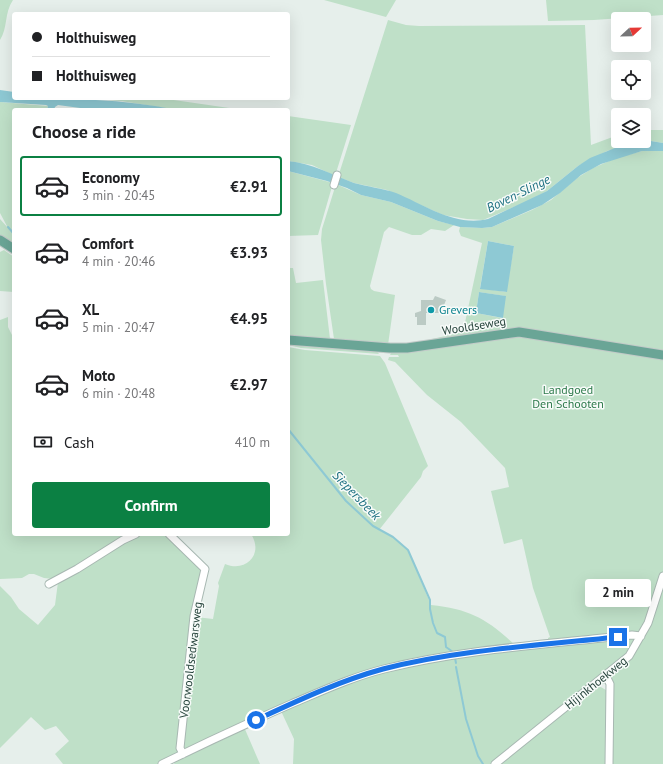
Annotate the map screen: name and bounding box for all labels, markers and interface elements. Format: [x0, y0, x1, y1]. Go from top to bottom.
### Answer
north arrow [611, 12, 651, 52]
map controls [611, 12, 651, 148]
text: Holthuisweg [56, 28, 136, 47]
button: locate [611, 60, 651, 100]
text: Holthuisweg [56, 66, 136, 85]
button: layers [611, 108, 651, 148]
text: Choose a ride [32, 120, 136, 143]
icon: car [34, 168, 70, 204]
text: Economy [82, 168, 140, 187]
water label: Boven-Slinge [483, 171, 553, 216]
text: €2.91 [230, 177, 268, 196]
text: 3 min · 20:45 [82, 187, 155, 204]
icon: car [34, 234, 70, 270]
text: Comfort [82, 234, 134, 253]
text: €3.93 [230, 243, 268, 262]
text: 4 min · 20:46 [82, 253, 155, 270]
icon: car [34, 300, 70, 336]
text: XL [82, 300, 99, 319]
place label: Grevers [439, 302, 477, 317]
marker: Grevers [426, 305, 436, 315]
text: €4.95 [230, 309, 268, 328]
street label: Wooldseweg [441, 313, 507, 338]
text: 5 min · 20:47 [82, 319, 155, 336]
icon: car [34, 366, 70, 402]
text: Moto [82, 366, 115, 385]
text: €2.97 [230, 375, 268, 394]
park label: Landgoed Den Schooten [532, 382, 604, 411]
text: 6 min · 20:48 [82, 385, 155, 402]
icon: cash [32, 431, 54, 453]
text: Cash [64, 433, 94, 452]
text: 410 m [235, 434, 270, 451]
water label: Siepersbeek [329, 467, 385, 525]
button: Confirm [32, 482, 270, 528]
callout: 2 min [585, 579, 651, 607]
text: 2 min [602, 584, 634, 601]
street label: Voorwooldsedwarsweg [176, 601, 205, 720]
route end [609, 628, 627, 646]
street label: Hijinkhoekweg [561, 653, 630, 712]
route start [247, 711, 265, 729]

